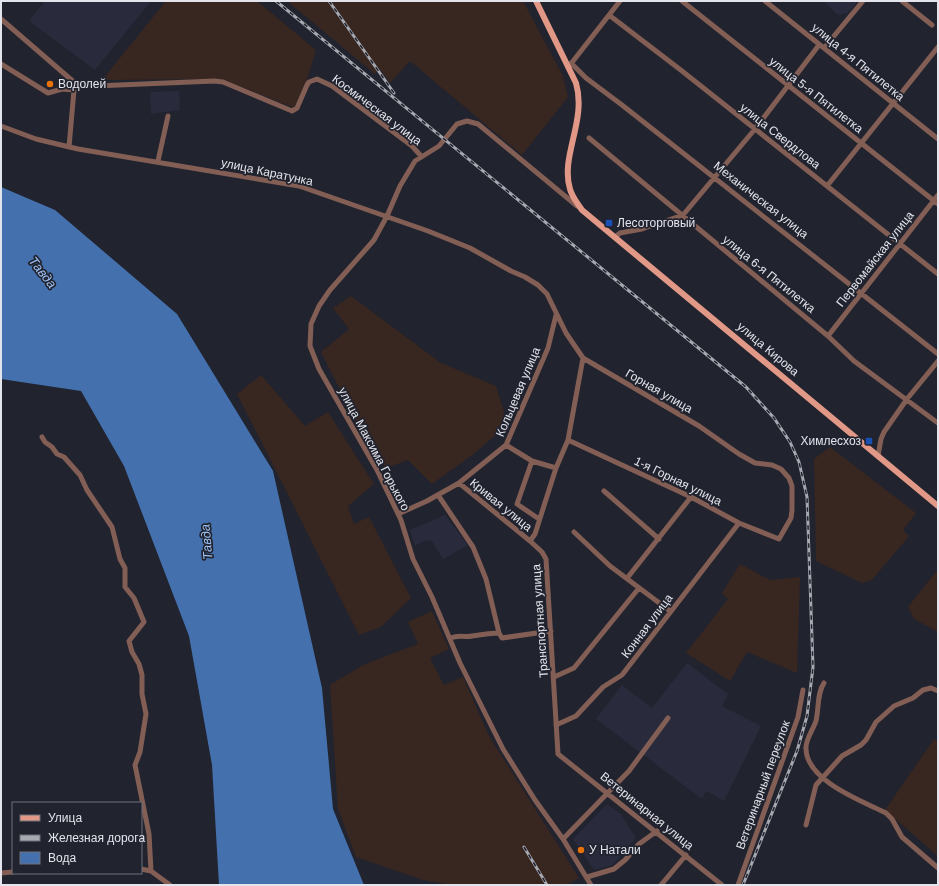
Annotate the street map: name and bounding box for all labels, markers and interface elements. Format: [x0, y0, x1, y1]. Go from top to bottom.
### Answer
street label: улица 4-я Пятилетка [809, 20, 907, 104]
street label: улица 5-я Пятилетка [766, 54, 866, 136]
street label: Космическая улица [329, 72, 425, 148]
place label: Водолей [58, 77, 106, 91]
marker: Водолей [45, 79, 55, 89]
street label: улица Свердлова [737, 100, 823, 172]
street label: улица Каратунка [220, 155, 315, 189]
street label: Механическая улица [711, 159, 811, 242]
street label: Первомайская улица [833, 208, 917, 310]
place label: Лесоторговый [617, 216, 695, 230]
marker: Лесоторговый [604, 218, 614, 228]
street label: улица 6-я Пятилетка [720, 232, 818, 316]
water label: Тавда [26, 254, 60, 291]
street label: улица Кирова [734, 319, 802, 379]
street label: Кольцевая улица [493, 345, 543, 439]
street label: Горная улица [623, 366, 695, 416]
street label: улица Максима Горького [336, 385, 413, 513]
place label: Химлесхоз [800, 434, 861, 448]
marker: Химлесхоз [864, 436, 874, 446]
street label: 1-я Горная улица [632, 454, 724, 508]
street label: Кривая улица [467, 476, 535, 535]
water label: Тавда [197, 523, 216, 560]
street label: Транспортная улица [529, 563, 551, 678]
street label: Конная улица [618, 591, 676, 661]
street label: Ветеринарный переулок [733, 718, 793, 851]
street label: Ветеринарная улица [598, 769, 697, 853]
legend [12, 802, 142, 874]
text: Улица [48, 811, 82, 825]
text: Железная дорога [48, 831, 145, 845]
place label: У Натали [589, 843, 641, 857]
marker: У Натали [576, 845, 586, 855]
text: Вода [48, 851, 76, 865]

